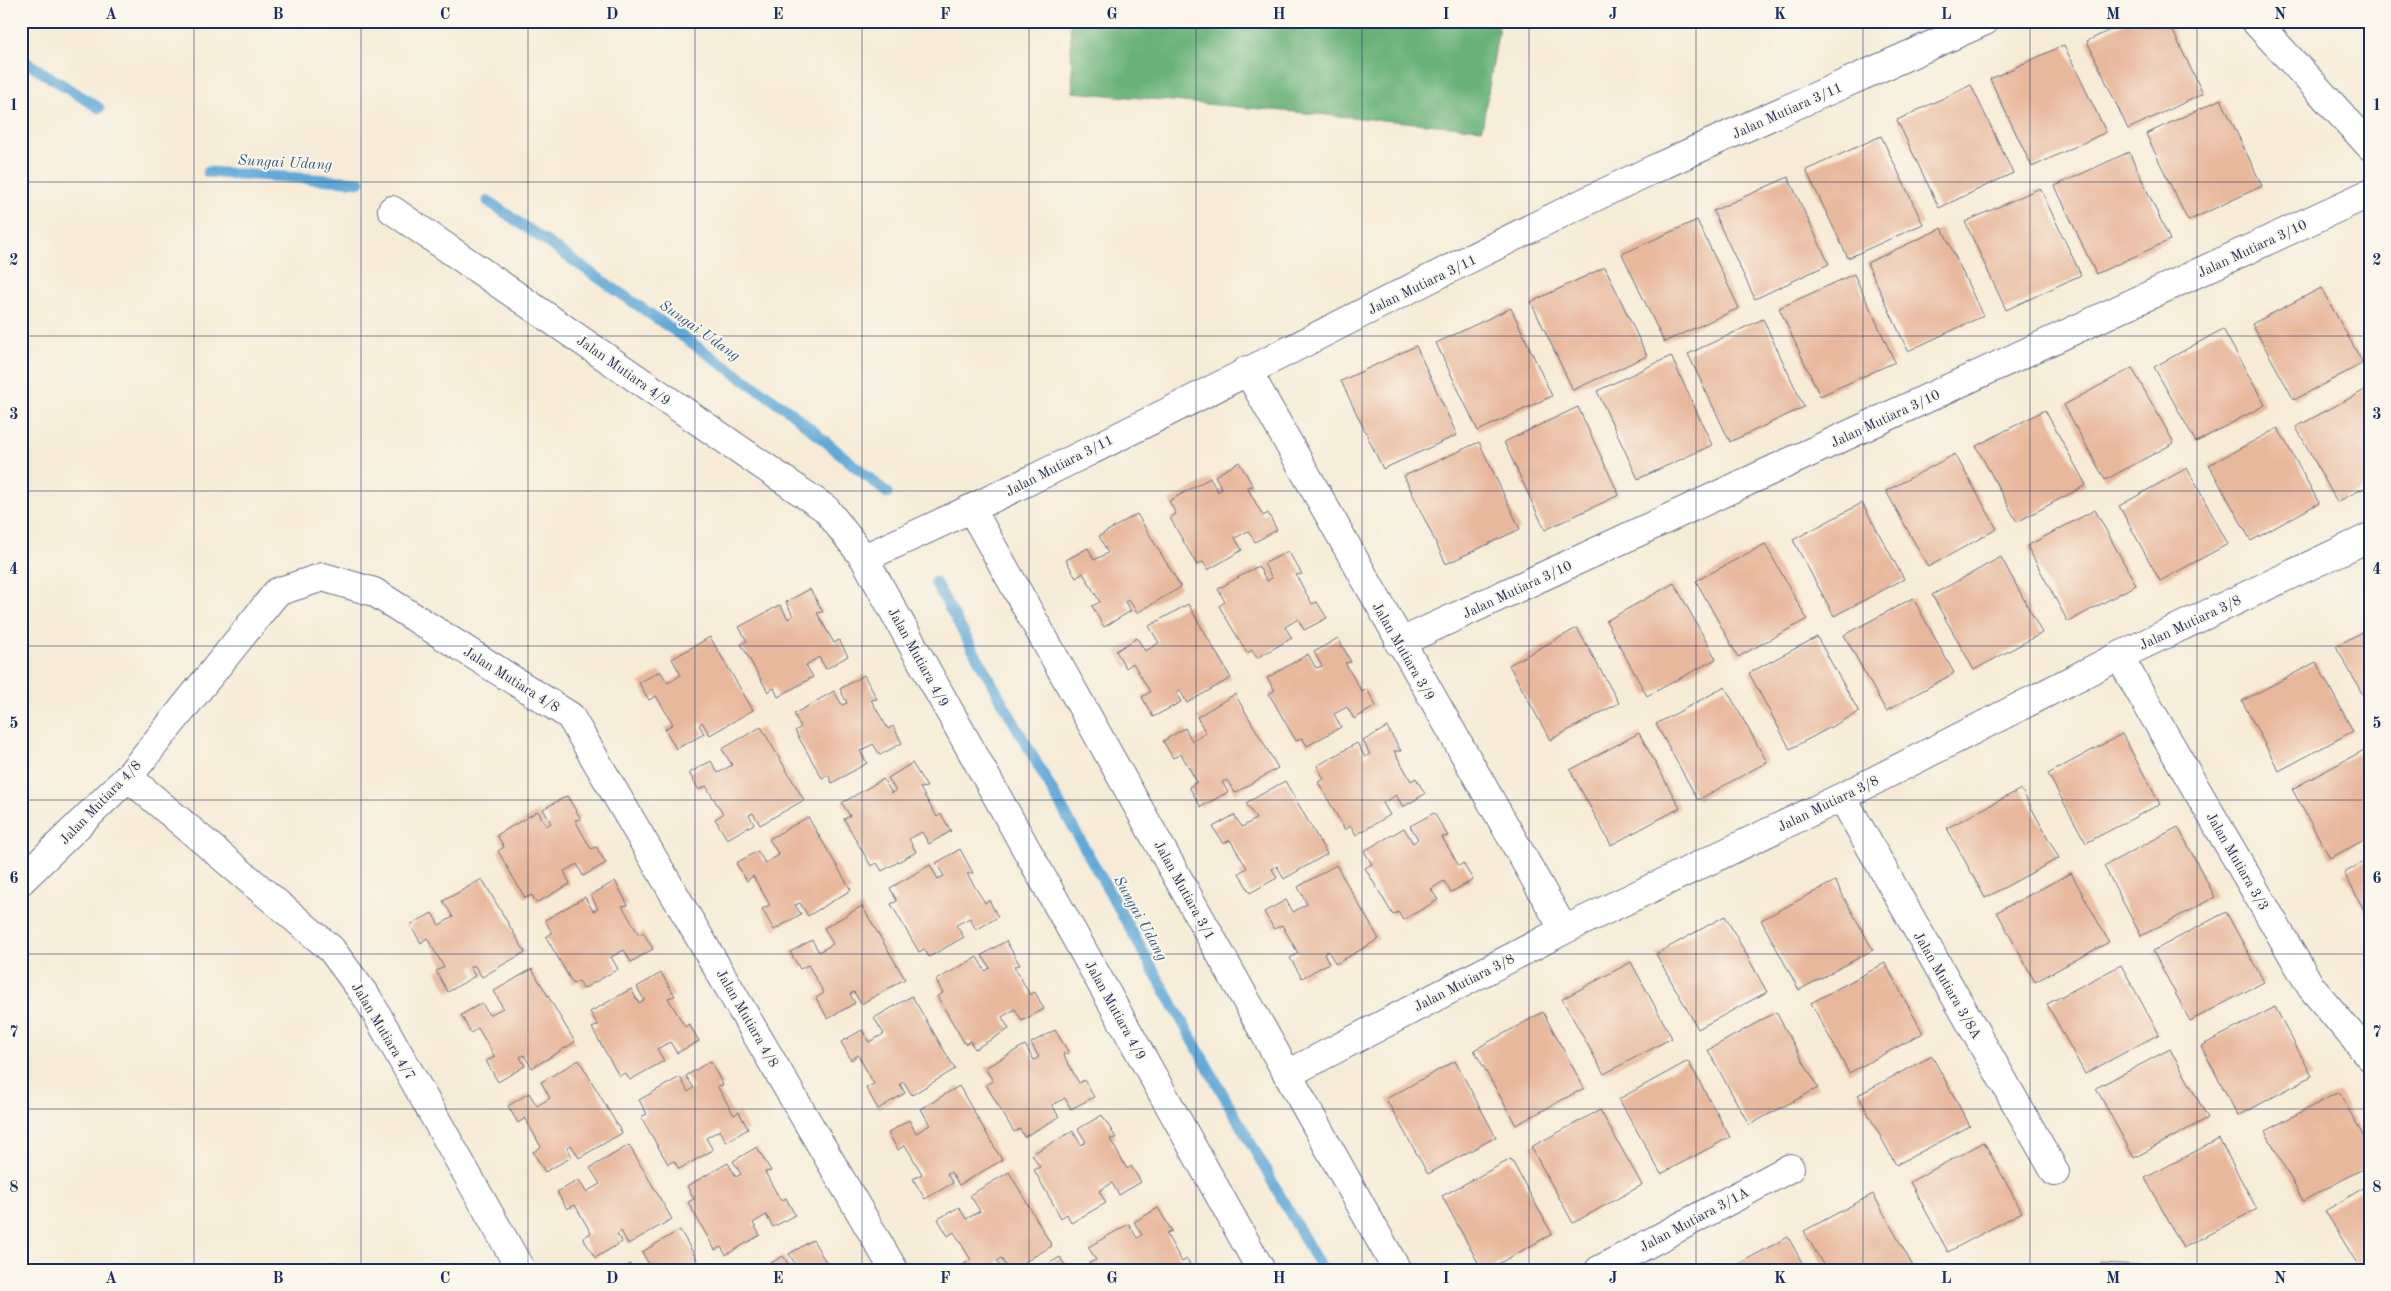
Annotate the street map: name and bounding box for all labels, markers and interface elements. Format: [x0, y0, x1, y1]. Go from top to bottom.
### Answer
text: A [105, 7, 117, 23]
text: B [272, 7, 284, 23]
text: C [440, 7, 450, 23]
text: D [606, 7, 618, 23]
text: E [772, 7, 784, 23]
text: F [940, 7, 951, 23]
text: G [1106, 7, 1118, 23]
text: H [1272, 7, 1286, 23]
text: I [1442, 7, 1450, 23]
text: J [1609, 7, 1618, 23]
text: K [1774, 7, 1786, 23]
text: L [1941, 7, 1952, 23]
text: M [2106, 7, 2120, 23]
text: N [2274, 7, 2287, 23]
street label: Jalan Mutiara 3/11 [1730, 80, 1844, 141]
text: 1 [9, 98, 19, 114]
text: 1 [2372, 98, 2382, 114]
water label: Sungai Udang [237, 154, 332, 173]
street label: Jalan Mutiara 3/10 [2196, 217, 2309, 280]
text: 2 [9, 253, 19, 269]
street label: Jalan Mutiara 3/11 [1366, 253, 1479, 317]
text: 2 [2372, 253, 2382, 269]
water label: Sungai Udang [656, 298, 742, 364]
street label: Jalan Mutiara 4/9 [574, 333, 673, 408]
street label: Jalan Mutiara 3/10 [1829, 387, 1942, 450]
text: 3 [9, 407, 19, 423]
text: 3 [2372, 407, 2382, 423]
street label: Jalan Mutiara 3/11 [1003, 433, 1116, 499]
street label: Jalan Mutiara 3/10 [1461, 558, 1574, 621]
text: 4 [9, 562, 19, 578]
text: 4 [2372, 562, 2382, 578]
street label: Jalan Mutiara 3/8 [2137, 593, 2243, 653]
street label: Jalan Mutiara 3/9 [1369, 600, 1437, 703]
street label: Jalan Mutiara 4/9 [885, 606, 951, 709]
street label: Jalan Mutiara 4/8 [461, 645, 562, 715]
text: 5 [9, 716, 19, 732]
text: 5 [2372, 716, 2382, 732]
street label: Jalan Mutiara 4/8 [57, 758, 144, 847]
street label: Jalan Mutiara 3/8 [1776, 773, 1881, 834]
street label: Jalan Mutiara 3/3 [2203, 810, 2271, 913]
street label: Jalan Mutiara 3/1 [1151, 839, 1217, 942]
text: 6 [9, 871, 19, 887]
text: 6 [2372, 871, 2382, 887]
water label: Sungai Udang [1110, 874, 1169, 964]
street label: Jalan Mutiara 3/8A [1911, 929, 1984, 1042]
street label: Jalan Mutiara 3/8 [1412, 952, 1517, 1014]
street label: Jalan Mutiara 4/9 [1082, 959, 1148, 1062]
street label: Jalan Mutiara 4/8 [713, 967, 781, 1070]
street label: Jalan Mutiara 4/7 [349, 981, 418, 1083]
text: 7 [9, 1025, 19, 1041]
text: 7 [2372, 1025, 2382, 1041]
text: 8 [9, 1180, 19, 1196]
text: 8 [2372, 1180, 2382, 1196]
street label: Jalan Mutiara 3/1A [1638, 1185, 1752, 1255]
text: A [105, 1271, 117, 1287]
text: B [272, 1271, 284, 1287]
text: C [440, 1271, 450, 1287]
text: D [606, 1271, 618, 1287]
text: E [772, 1271, 784, 1287]
text: F [940, 1271, 951, 1287]
text: G [1106, 1271, 1118, 1287]
text: H [1272, 1271, 1286, 1287]
text: I [1442, 1271, 1450, 1287]
text: J [1609, 1271, 1618, 1287]
text: K [1774, 1271, 1786, 1287]
text: L [1941, 1271, 1952, 1287]
text: M [2106, 1271, 2120, 1287]
text: N [2274, 1271, 2287, 1287]

